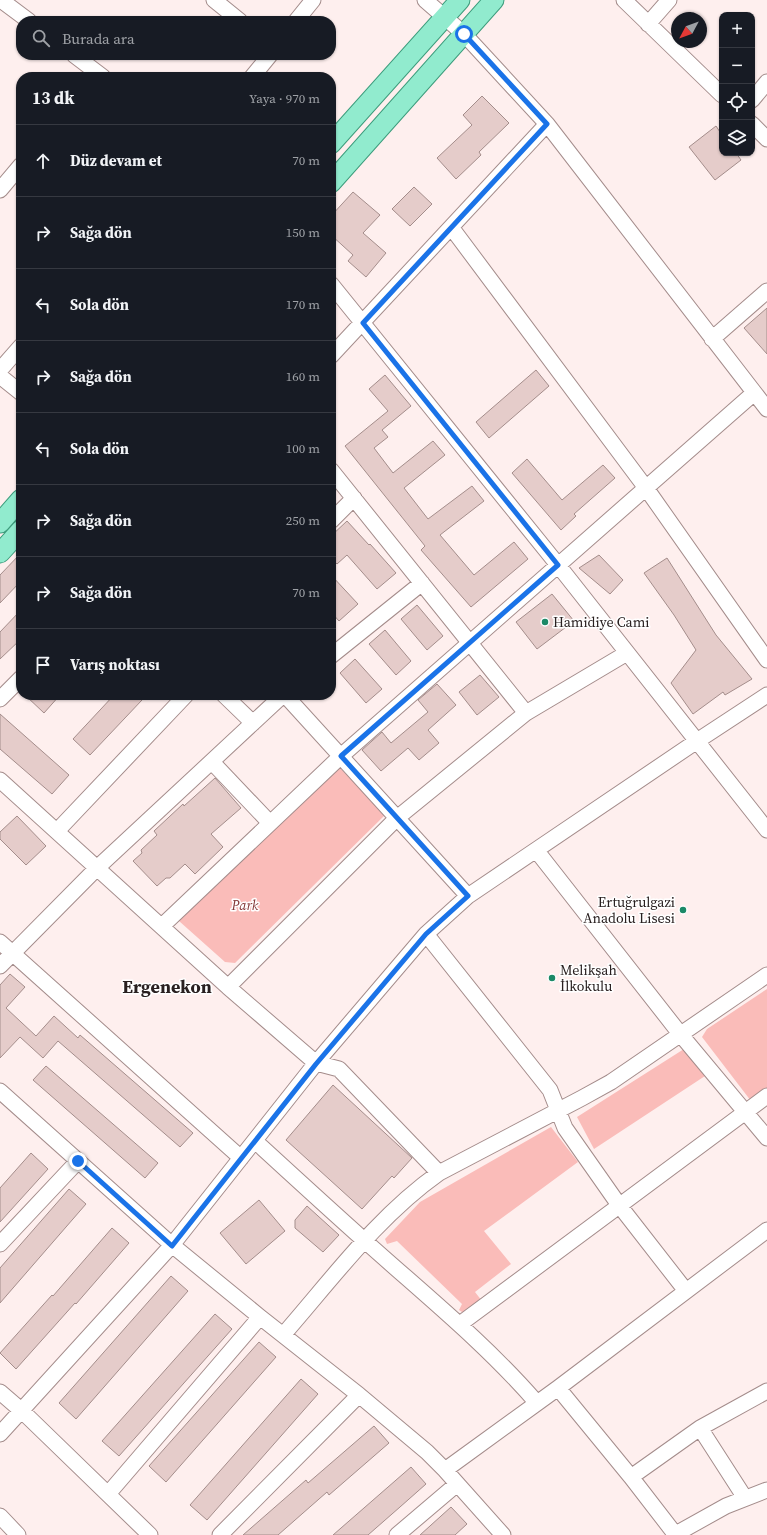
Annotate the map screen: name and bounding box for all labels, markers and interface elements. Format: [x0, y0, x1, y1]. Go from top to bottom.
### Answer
north arrow [671, 12, 707, 48]
map controls [719, 12, 755, 156]
button: + [719, 12, 755, 48]
search box [16, 16, 336, 60]
route start [455, 25, 473, 43]
icon: search [30, 27, 52, 49]
text: Burada ara [62, 28, 135, 49]
button: − [719, 48, 755, 84]
button: locate [719, 84, 755, 120]
text: 13 dk [32, 86, 74, 110]
text: Yaya · 970 m [249, 90, 320, 107]
button: layers [719, 120, 755, 156]
icon: ahead [32, 150, 54, 172]
text: Düz devam et [70, 150, 162, 171]
text: 70 m [292, 152, 320, 169]
icon: right [32, 222, 54, 244]
text: Sağa dön [70, 222, 132, 243]
text: 150 m [286, 224, 320, 241]
icon: left [32, 294, 54, 316]
text: Sola dön [70, 294, 129, 315]
text: 170 m [286, 296, 320, 313]
icon: right [32, 366, 54, 388]
text: Sağa dön [70, 366, 132, 387]
text: 160 m [286, 368, 320, 385]
icon: left [32, 438, 54, 460]
text: Sola dön [70, 438, 129, 459]
text: 100 m [286, 440, 320, 457]
icon: right [32, 510, 54, 532]
text: Sağa dön [70, 510, 132, 531]
text: 250 m [286, 512, 320, 529]
icon: right [32, 582, 54, 604]
text: Sağa dön [70, 582, 132, 603]
text: 70 m [292, 584, 320, 601]
place label: Hamidiye Cami [553, 612, 649, 632]
marker: Hamidiye Cami [540, 617, 550, 627]
icon: arrive [32, 654, 54, 676]
text: Varış noktası [70, 654, 160, 675]
place label: Ertuğrulgazi Anadolu Lisesi [583, 892, 675, 928]
park label: Park [231, 895, 259, 915]
marker: Ertuğrulgazi Anadolu Lisesi [678, 905, 688, 915]
place label: Melikşah İlkokulu [560, 960, 617, 996]
marker: Melikşah İlkokulu [547, 973, 557, 983]
district label: Ergenekon [122, 974, 212, 999]
route end [69, 1152, 87, 1170]

